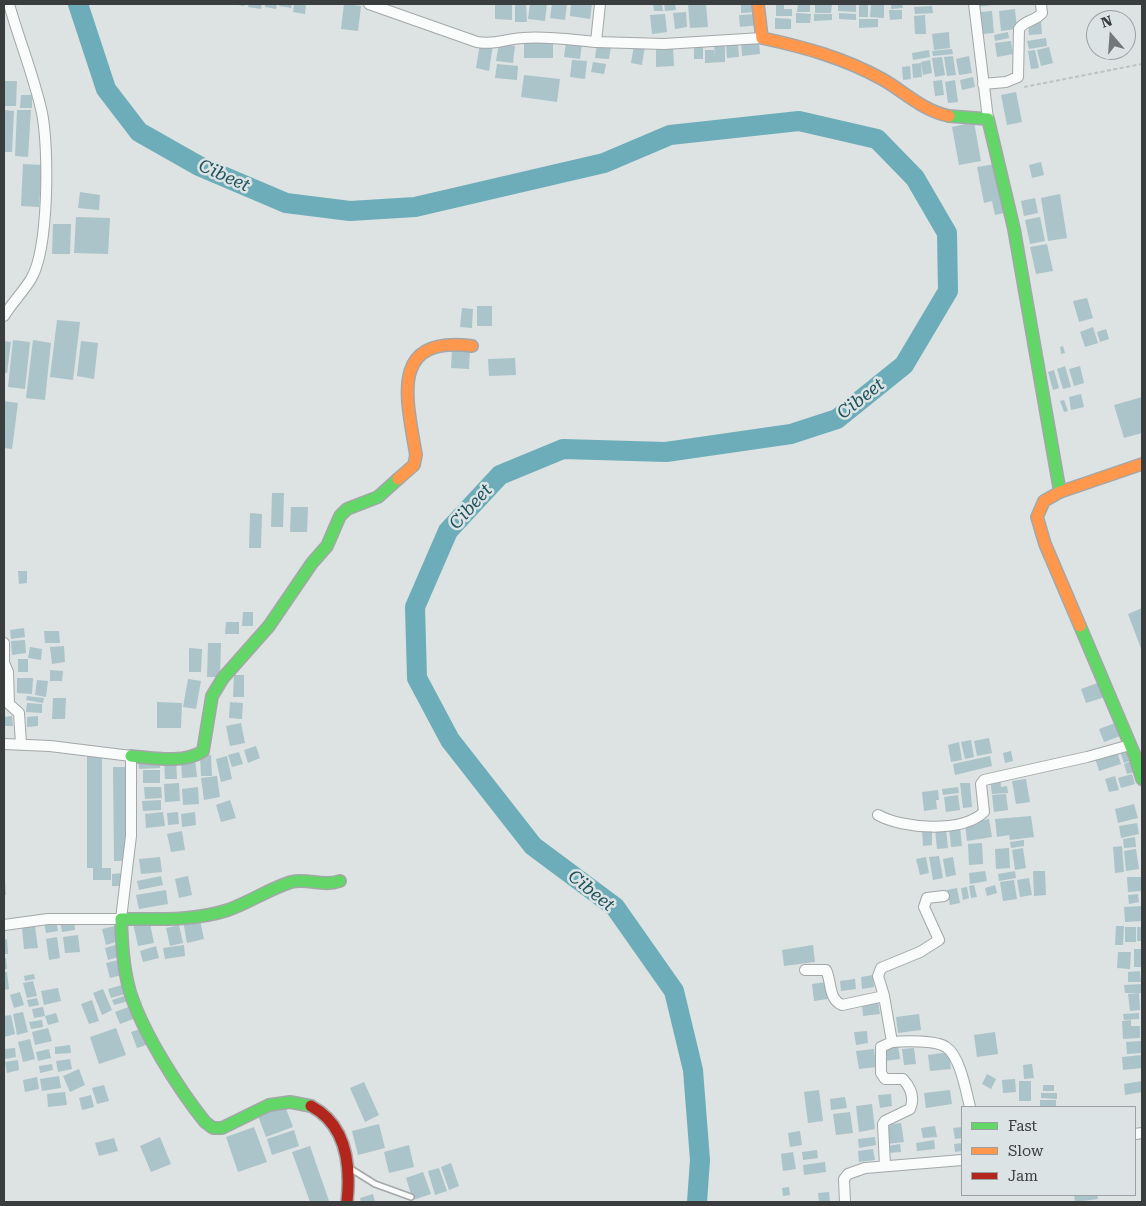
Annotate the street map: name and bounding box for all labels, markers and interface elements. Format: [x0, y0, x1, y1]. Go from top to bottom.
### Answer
north arrow [1086, 10, 1136, 60]
text: N [1099, 12, 1114, 31]
water label: Cibeet [195, 155, 253, 197]
water label: Cibeet [833, 374, 889, 424]
water label: Cibeet [445, 480, 497, 534]
water label: Cibeet [563, 866, 619, 916]
legend [961, 1106, 1136, 1196]
text: Fast [1008, 1117, 1037, 1135]
text: Slow [1008, 1142, 1043, 1160]
text: Jam [1008, 1167, 1038, 1185]

